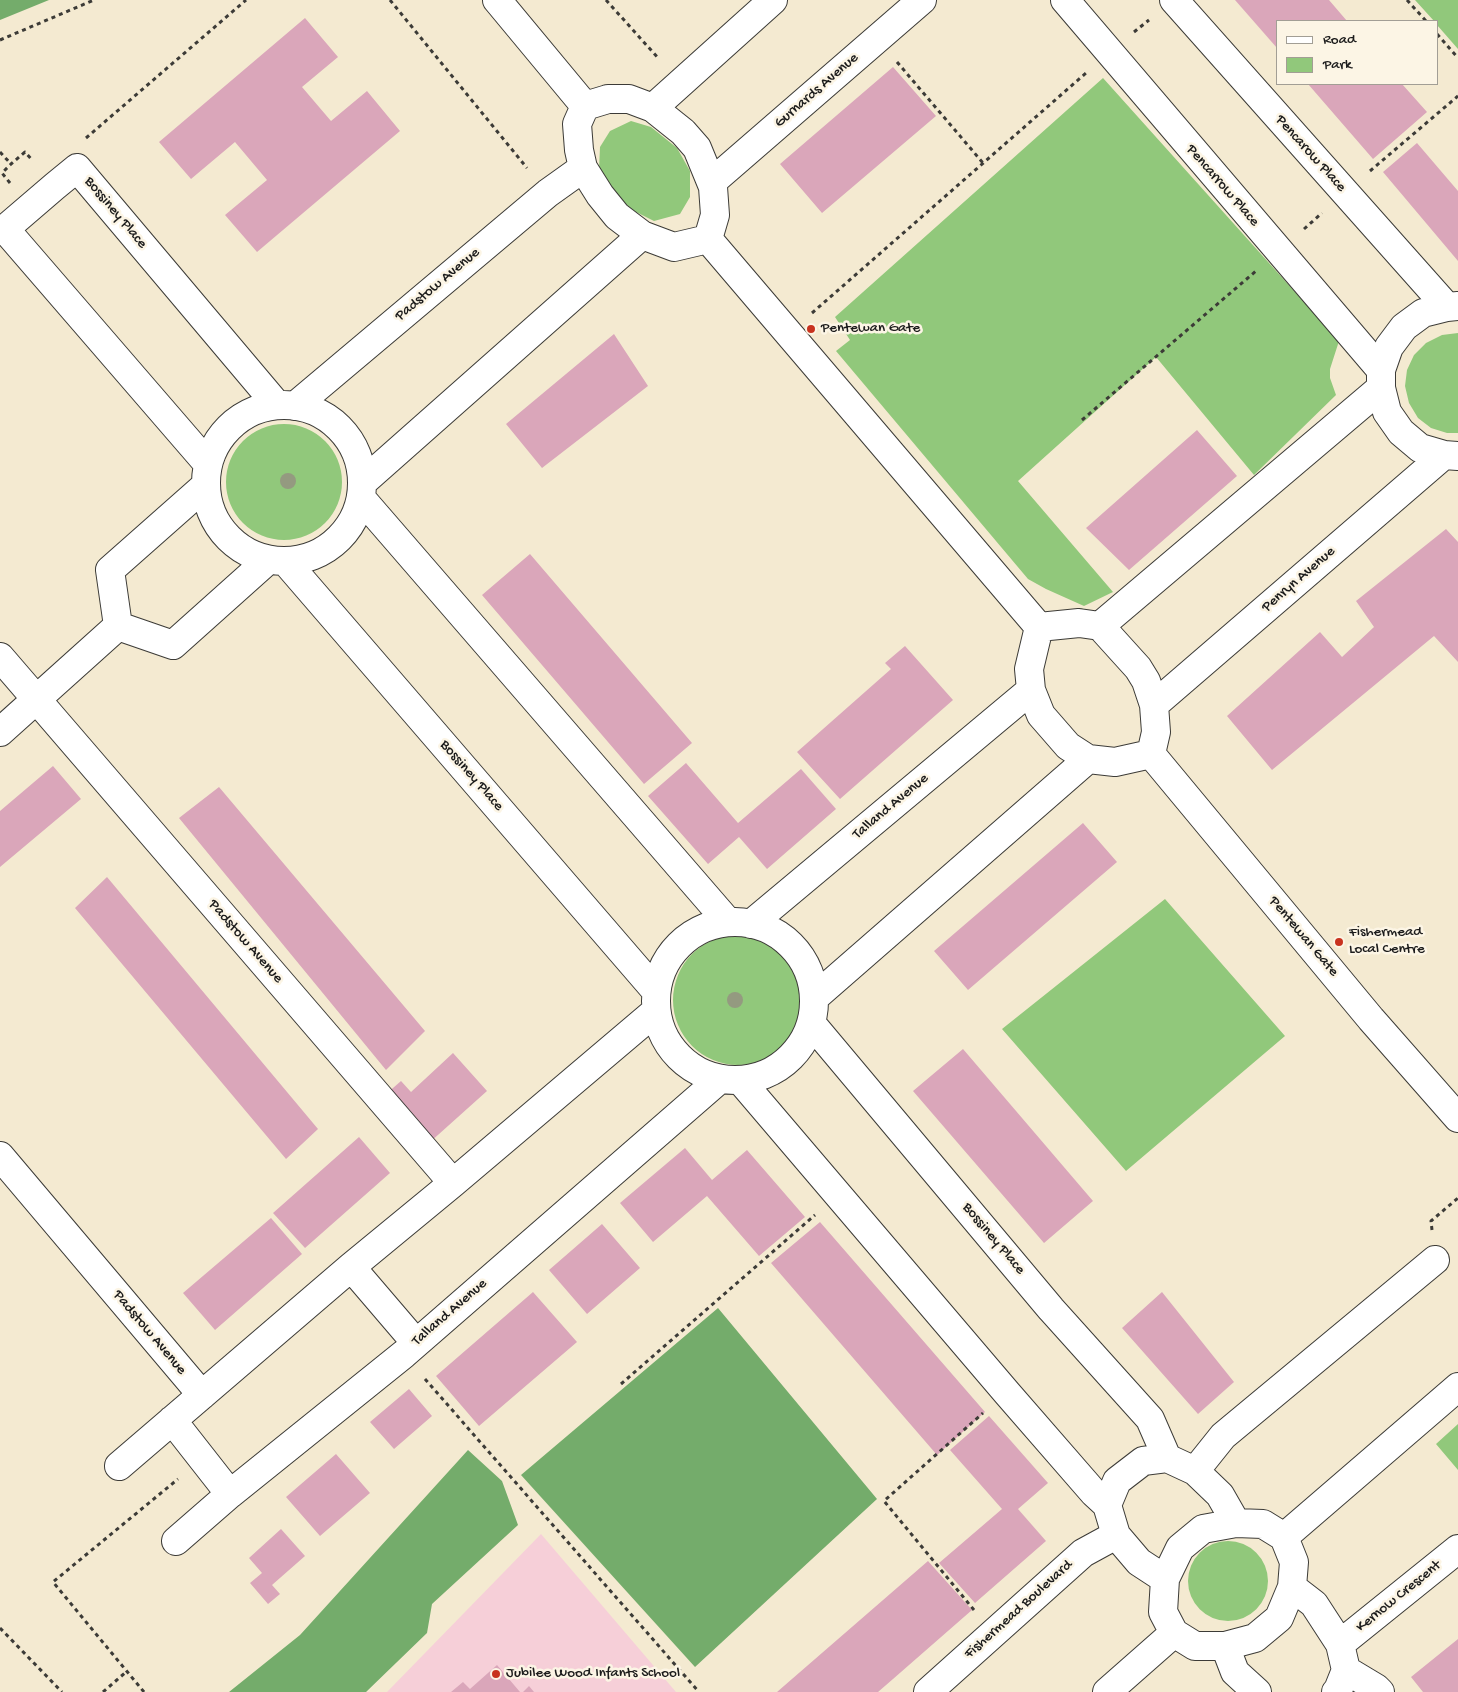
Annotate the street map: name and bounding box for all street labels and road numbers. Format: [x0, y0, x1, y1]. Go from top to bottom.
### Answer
street label: Gurnards Avenue [771, 50, 863, 132]
street label: Pencarow Place [1271, 112, 1349, 196]
street label: Pencarrow Place [1181, 141, 1263, 231]
street label: Bossiney Place [80, 173, 150, 253]
street label: Padstow Avenue [392, 244, 484, 326]
street label: Penryn Avenue [1259, 543, 1339, 617]
street label: Bossiney Place [435, 737, 507, 815]
street label: Talland Avenue [849, 770, 933, 844]
street label: Pentewan Gate [1264, 893, 1342, 981]
street label: Padstow Avenue [204, 896, 286, 988]
street label: Bossiney Place [958, 1199, 1028, 1279]
street label: Talland Avenue [409, 1276, 491, 1350]
street label: Padstow Avenue [108, 1287, 190, 1379]
street label: Fishermead Boulevard [961, 1557, 1077, 1663]
street label: Kernow Crescent [1353, 1557, 1445, 1637]

